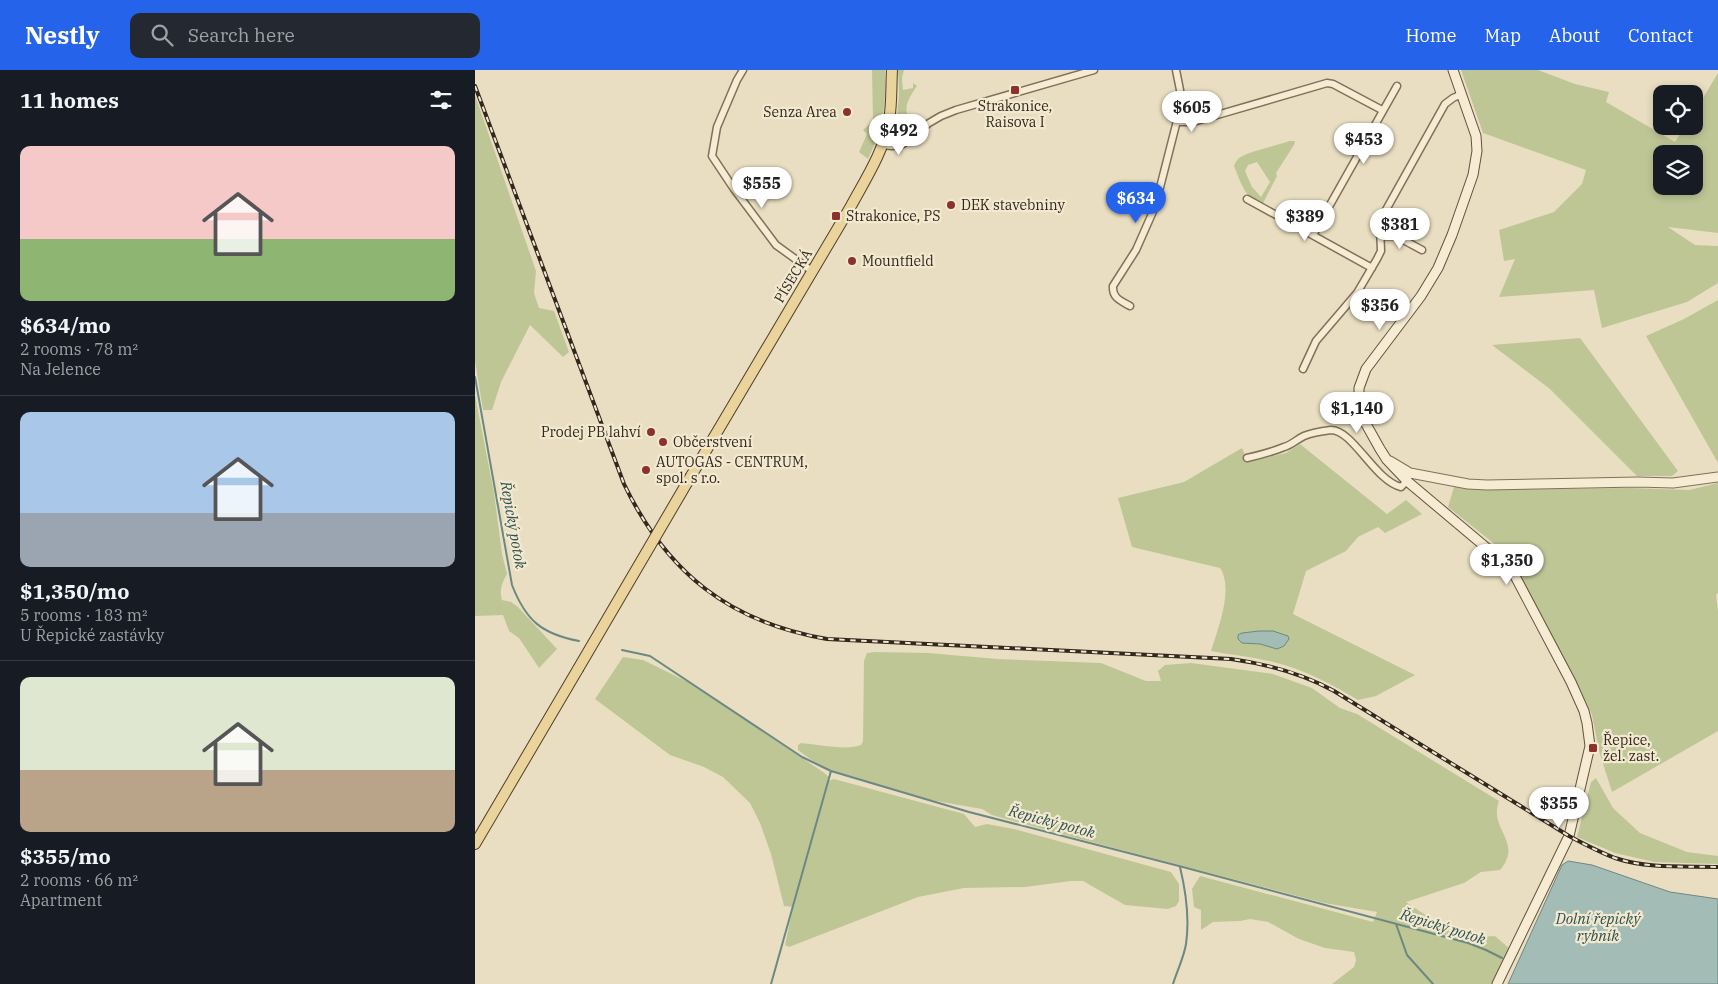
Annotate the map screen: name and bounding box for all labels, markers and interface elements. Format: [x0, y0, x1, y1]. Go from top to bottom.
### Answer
search box [130, 13, 480, 58]
text: Nestly [25, 19, 100, 51]
icon: search [148, 21, 176, 49]
text: Search here [188, 23, 295, 47]
text: Home [1405, 24, 1457, 47]
text: Map [1485, 24, 1521, 47]
text: About [1549, 24, 1600, 47]
text: Contact [1628, 24, 1693, 47]
marker: Strakonice, Raisova I [1009, 84, 1021, 96]
map controls [1653, 85, 1703, 195]
button: locate [1653, 85, 1703, 135]
text: 11 homes [20, 86, 119, 114]
icon: filters [427, 86, 455, 114]
pin: $605 [1162, 90, 1222, 133]
place label: Strakonice, Raisova I [978, 97, 1052, 131]
text: $605 [1173, 97, 1211, 117]
place label: Senza Area [763, 103, 837, 121]
marker: Senza Area [841, 106, 853, 118]
pin: $492 [869, 114, 929, 156]
text: $492 [880, 120, 918, 140]
pin: $453 [1334, 122, 1394, 165]
text: $453 [1345, 129, 1383, 149]
button: layers [1653, 145, 1703, 195]
pin: $555 [732, 166, 792, 209]
text: $555 [743, 173, 781, 193]
icon: home [193, 179, 283, 269]
pin: $634 [1106, 182, 1166, 224]
text: $634 [1117, 188, 1155, 208]
place label: DEK stavebniny [961, 196, 1065, 214]
marker: DEK stavebniny [945, 199, 957, 211]
pin: $389 [1275, 200, 1335, 242]
text: $389 [1286, 206, 1324, 226]
place label: Strakonice, PS [846, 207, 941, 225]
pin: $381 [1370, 208, 1430, 250]
marker: Strakonice, PS [830, 210, 842, 222]
text: $381 [1381, 214, 1419, 234]
street label: PÍSECKÁ [769, 245, 816, 306]
place label: Mountfield [862, 252, 934, 270]
marker: Mountfield [846, 255, 858, 267]
pin: $356 [1350, 288, 1410, 331]
text: $356 [1361, 295, 1399, 315]
text: $634/mo [20, 311, 111, 339]
text: 2 rooms · 78 m² [20, 339, 138, 359]
text: Na Jelence [20, 359, 101, 379]
pin: $1,140 [1316, 392, 1398, 434]
text: $1,140 [1331, 398, 1383, 418]
place label: Prodej PB lahví [541, 423, 641, 441]
marker: Prodej PB lahví [645, 426, 657, 438]
place label: Občerstvení [673, 433, 752, 451]
marker: Občerstvení [657, 436, 669, 448]
icon: home [193, 444, 283, 534]
place label: AUTOGAS - CENTRUM, spol. s r.o. [656, 453, 808, 487]
marker: AUTOGAS - CENTRUM, spol. s r.o. [640, 464, 652, 476]
water label: Řepický potok [496, 479, 531, 570]
pin: $1,350 [1466, 544, 1548, 586]
text: $1,350 [1481, 550, 1533, 570]
text: $1,350/mo [20, 577, 129, 605]
text: 5 rooms · 183 m² [20, 605, 148, 625]
text: U Řepické zastávky [20, 625, 164, 645]
icon: home [193, 709, 283, 799]
place label: Řepice, žel. zast. [1603, 731, 1659, 765]
marker: Řepice, žel. zast. [1587, 742, 1599, 754]
pin: $355 [1529, 786, 1589, 829]
text: $355 [1540, 793, 1578, 813]
water label: Řepický potok [1006, 801, 1097, 842]
text: $355/mo [20, 842, 111, 870]
text: 2 rooms · 66 m² [20, 870, 138, 890]
text: Apartment [20, 890, 102, 910]
water label: Řepický potok [1397, 904, 1488, 949]
water label: Dolní řepický rybník [1555, 909, 1641, 945]

